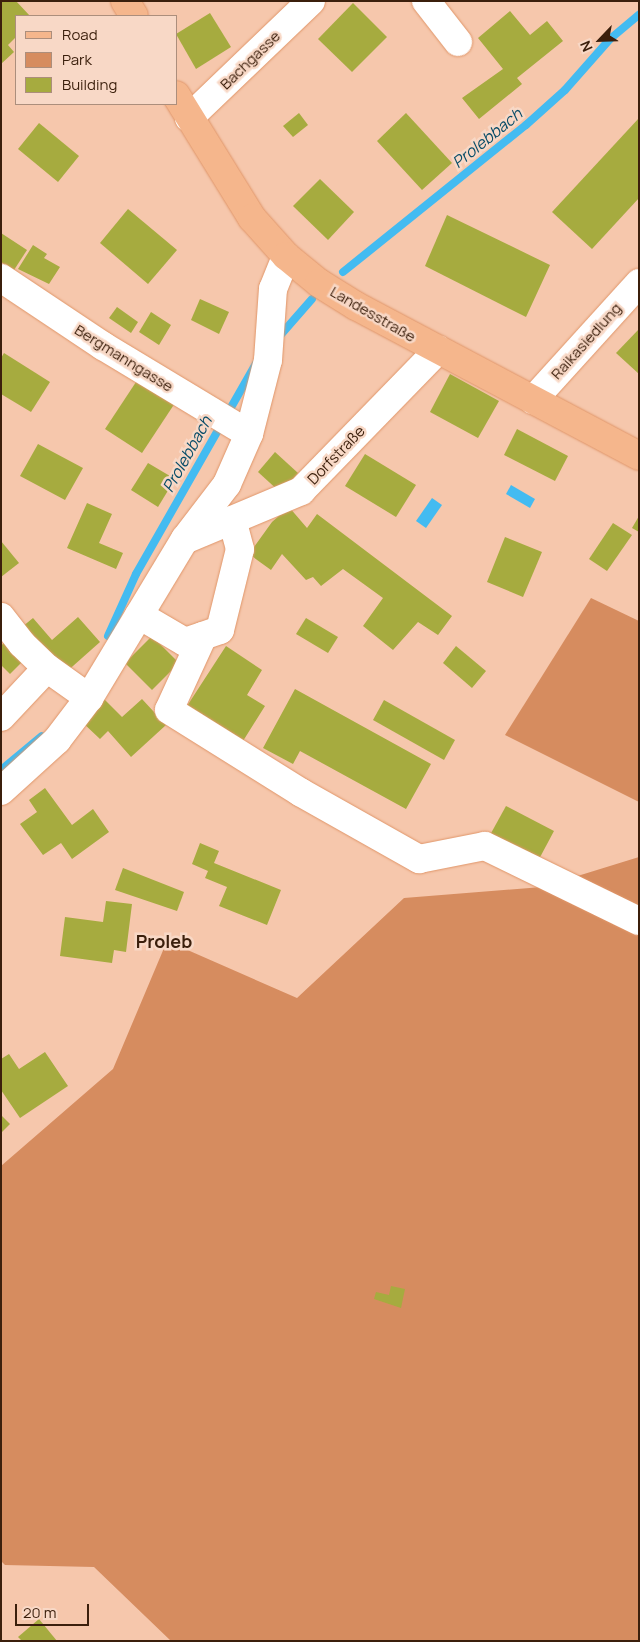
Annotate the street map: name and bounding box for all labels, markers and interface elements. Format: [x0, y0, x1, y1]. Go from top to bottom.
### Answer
legend [15, 15, 178, 105]
north arrow [575, 15, 625, 65]
text: Road [62, 24, 98, 45]
street label: Bachgasse [216, 27, 284, 93]
text: N [575, 38, 597, 55]
text: Park [62, 49, 92, 70]
text: Building [62, 74, 117, 95]
water label: Prolebbach [448, 104, 526, 172]
street label: Landesstraße [327, 282, 419, 346]
street label: Raikasiedlung [547, 299, 625, 383]
street label: Bergmanngasse [72, 321, 176, 395]
water label: Prolebbach [158, 413, 216, 495]
street label: Dorfstraße [304, 422, 368, 488]
district label: Proleb [136, 930, 192, 952]
scale bar [18, 1594, 91, 1626]
text: 20 m [23, 1602, 56, 1623]

